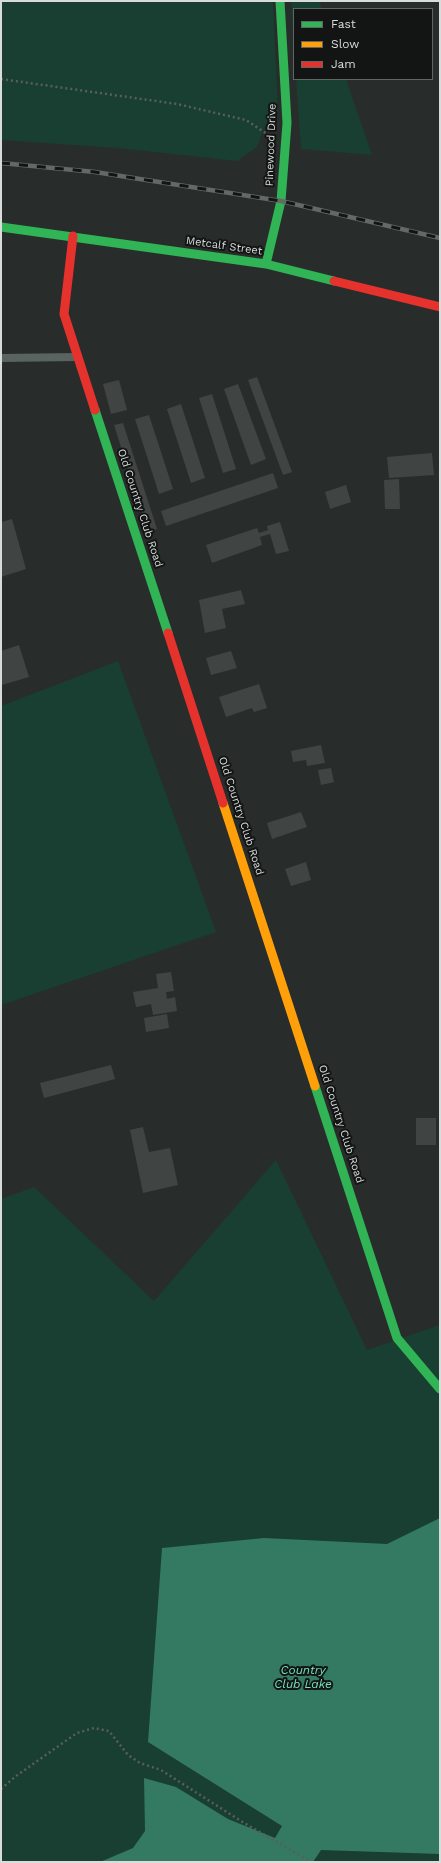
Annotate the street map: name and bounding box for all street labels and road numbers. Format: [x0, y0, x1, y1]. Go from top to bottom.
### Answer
street label: Pinewood Drive [263, 103, 279, 187]
street label: Metcalf Street [185, 234, 263, 258]
street label: Old Country Club Road [115, 447, 165, 569]
street label: Old Country Club Road [216, 755, 266, 877]
street label: Old Country Club Road [316, 1063, 366, 1185]

